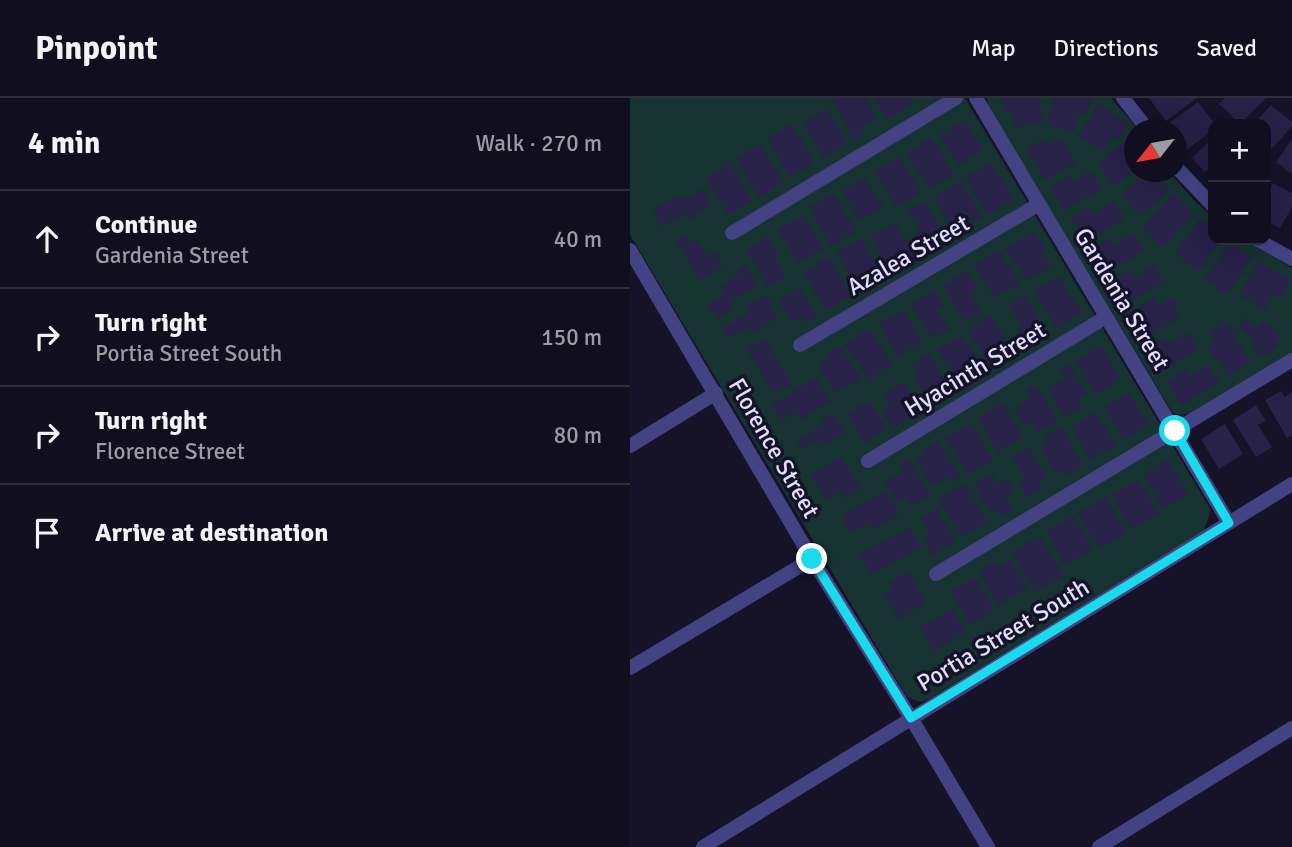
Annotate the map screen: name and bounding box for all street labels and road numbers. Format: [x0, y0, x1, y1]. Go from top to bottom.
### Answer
street label: Azalea Street [841, 208, 975, 302]
street label: Gardenia Street [1068, 222, 1176, 376]
street label: Hyacinth Street [899, 315, 1051, 423]
street label: Florence Street [722, 373, 826, 523]
street label: Portia Street South [911, 572, 1095, 698]

